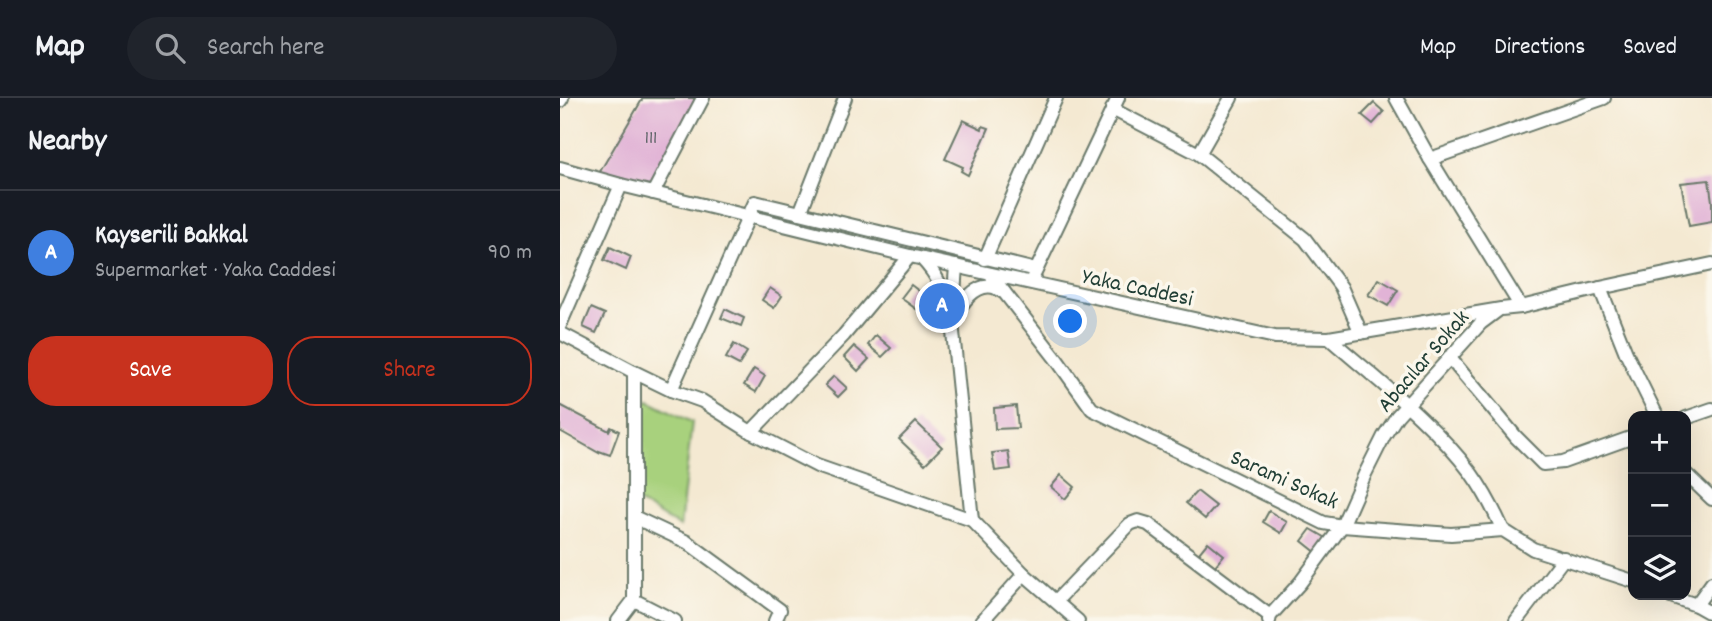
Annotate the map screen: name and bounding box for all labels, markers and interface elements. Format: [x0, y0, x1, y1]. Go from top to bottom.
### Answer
search box [127, 17, 617, 80]
text: Map [35, 25, 85, 72]
icon: search [151, 29, 189, 67]
text: Search here [207, 30, 325, 67]
text: Map [1420, 31, 1456, 65]
text: Directions [1494, 31, 1585, 65]
text: Saved [1623, 31, 1677, 65]
text: Nearby [28, 122, 106, 165]
house number: 111 [645, 126, 657, 153]
text: Kayserili Bakkal [95, 218, 248, 255]
text: A [45, 237, 57, 270]
text: 90 m [488, 237, 532, 270]
text: Supermarket · Yaka Caddesi [95, 255, 336, 288]
street label: Yaka Caddesi [1079, 262, 1196, 317]
pin: A [919, 280, 965, 332]
your location [1053, 304, 1087, 338]
street label: Abacılar Sokak [1371, 304, 1479, 421]
button: Save [28, 336, 273, 406]
button: Share [287, 336, 532, 406]
map controls [1628, 411, 1691, 600]
button: + [1628, 411, 1691, 474]
street label: Sarami Sokak [1224, 443, 1343, 520]
button: − [1628, 474, 1691, 537]
button: layers [1628, 537, 1691, 600]

